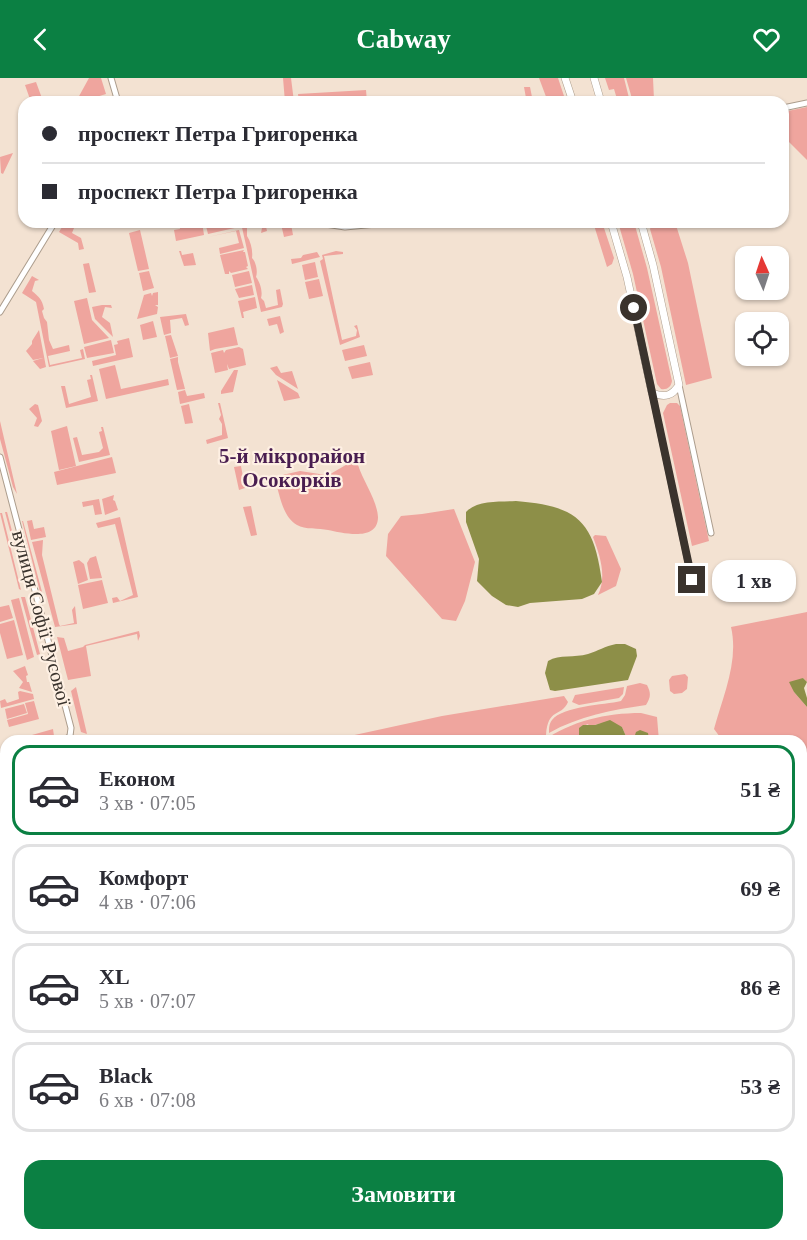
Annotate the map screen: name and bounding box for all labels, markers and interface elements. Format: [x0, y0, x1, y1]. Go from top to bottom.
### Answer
icon: back [24, 23, 57, 56]
icon: heart [750, 23, 783, 56]
text: Cabway [356, 24, 451, 54]
text: проспект Петра Григоренка [78, 121, 358, 146]
text: проспект Петра Григоренка [78, 179, 358, 204]
north arrow [735, 246, 789, 300]
map controls [735, 246, 789, 366]
route start [620, 294, 647, 321]
button: locate [735, 312, 789, 366]
district label: 5-й мікрорайон Осокорків [219, 444, 365, 492]
street label: вулиця Софії Русової [7, 528, 76, 709]
callout: 1 хв [713, 559, 797, 601]
route end [678, 566, 705, 593]
text: 1 хв [736, 570, 772, 592]
icon: car [27, 763, 81, 817]
text: Економ [99, 766, 175, 791]
text: 51 ₴ [740, 777, 780, 802]
text: 3 хв · 07:05 [99, 792, 196, 814]
icon: car [27, 862, 81, 916]
text: Комфорт [99, 865, 188, 890]
text: 69 ₴ [740, 876, 780, 901]
text: 4 хв · 07:06 [99, 891, 196, 913]
icon: car [27, 961, 81, 1015]
text: XL [99, 964, 130, 989]
text: 86 ₴ [740, 975, 780, 1000]
text: 5 хв · 07:07 [99, 990, 196, 1012]
icon: car [27, 1060, 81, 1114]
text: Black [99, 1063, 153, 1088]
text: 53 ₴ [740, 1074, 780, 1099]
text: 6 хв · 07:08 [99, 1089, 196, 1111]
button: Замовити [24, 1160, 783, 1229]

